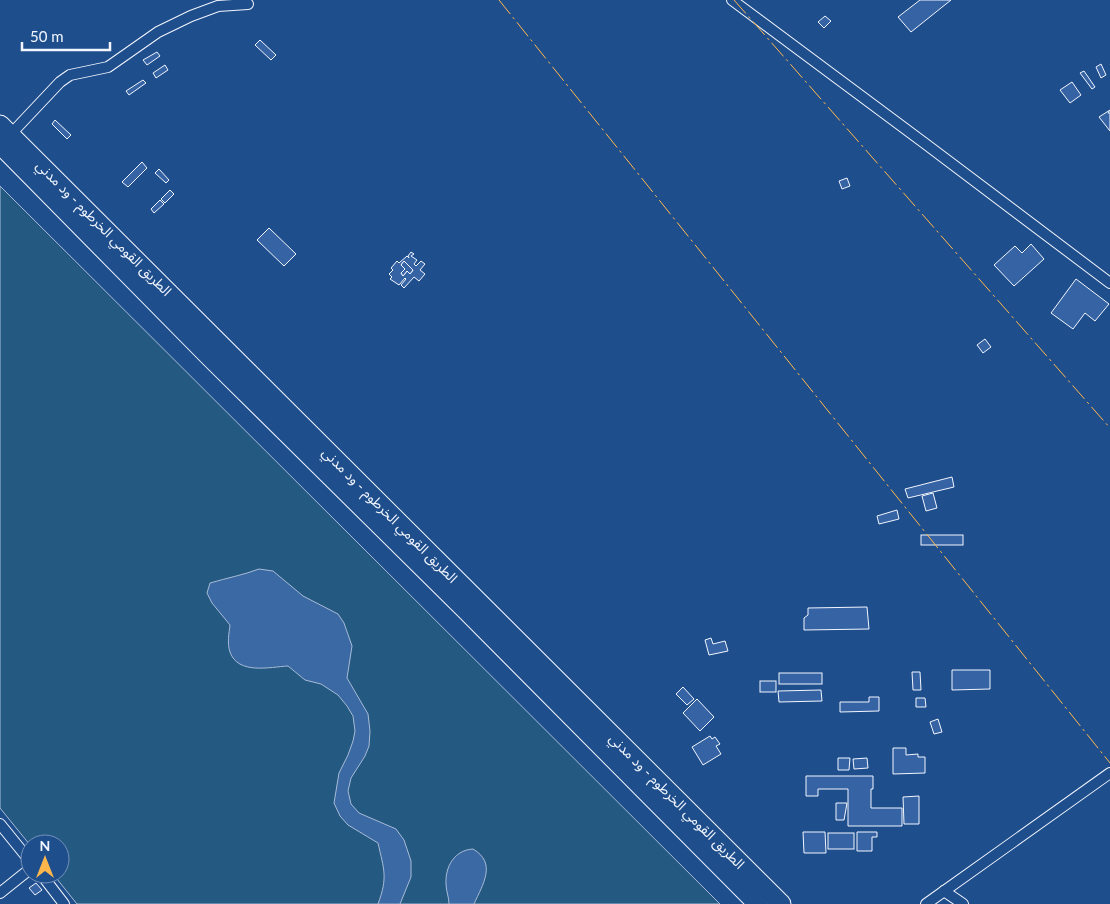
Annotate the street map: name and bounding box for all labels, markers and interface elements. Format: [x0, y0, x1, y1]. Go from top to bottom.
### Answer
scale bar [22, 20, 110, 52]
text: 50 m [30, 27, 64, 45]
street label: الطريق القومي الخرطوم - ود مدني [31, 156, 176, 301]
street label: الطريق القومي الخرطوم - ود مدني [317, 443, 462, 588]
street label: الطريق القومي الخرطوم - ود مدني [604, 729, 749, 874]
north arrow [20, 834, 70, 884]
text: N [40, 837, 50, 854]

